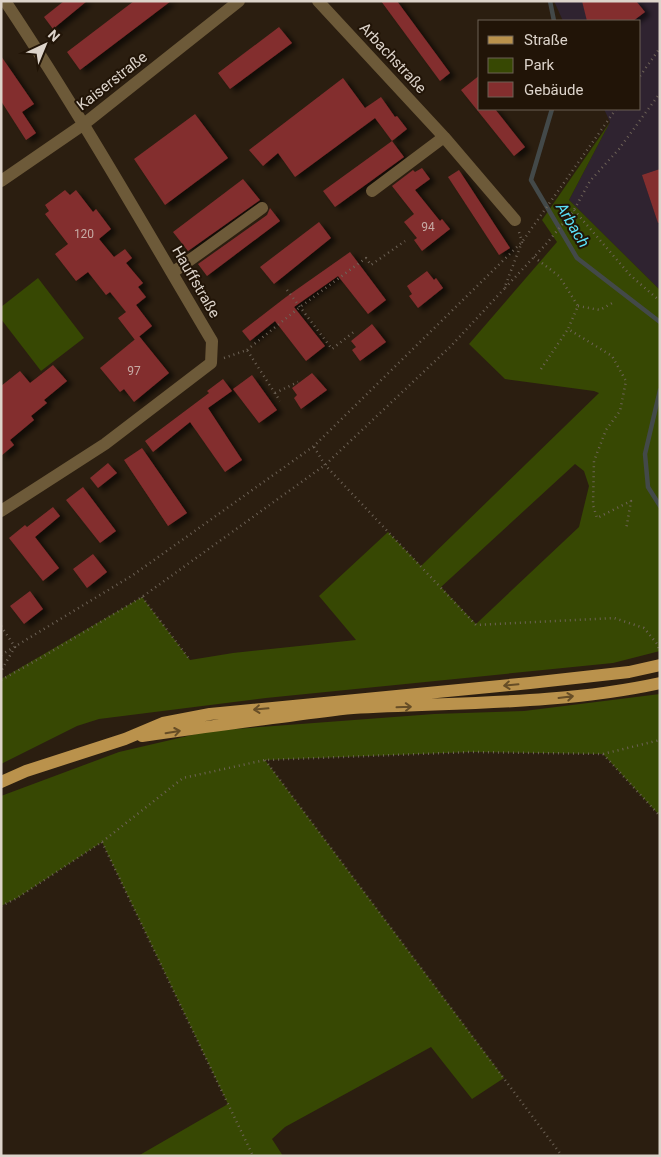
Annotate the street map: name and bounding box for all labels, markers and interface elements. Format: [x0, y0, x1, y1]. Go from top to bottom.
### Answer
street label: Arbachstraße [356, 19, 430, 97]
north arrow [20, 20, 70, 70]
legend [478, 20, 641, 110]
text: N [45, 26, 63, 45]
text: Straße [524, 31, 568, 49]
street label: Kaiserstraße [73, 48, 151, 114]
text: Park [524, 56, 555, 74]
text: Gebäude [524, 81, 583, 99]
water label: Arbach [552, 198, 594, 251]
house number: 94 [421, 220, 435, 234]
house number: 120 [74, 227, 94, 241]
street label: Hauffstraße [168, 243, 224, 321]
house number: 97 [127, 364, 141, 378]
one-way arrow [503, 680, 519, 690]
one-way arrow [558, 692, 574, 702]
one-way arrow [396, 702, 412, 711]
one-way arrow [253, 704, 269, 713]
one-way arrow [165, 726, 181, 736]

